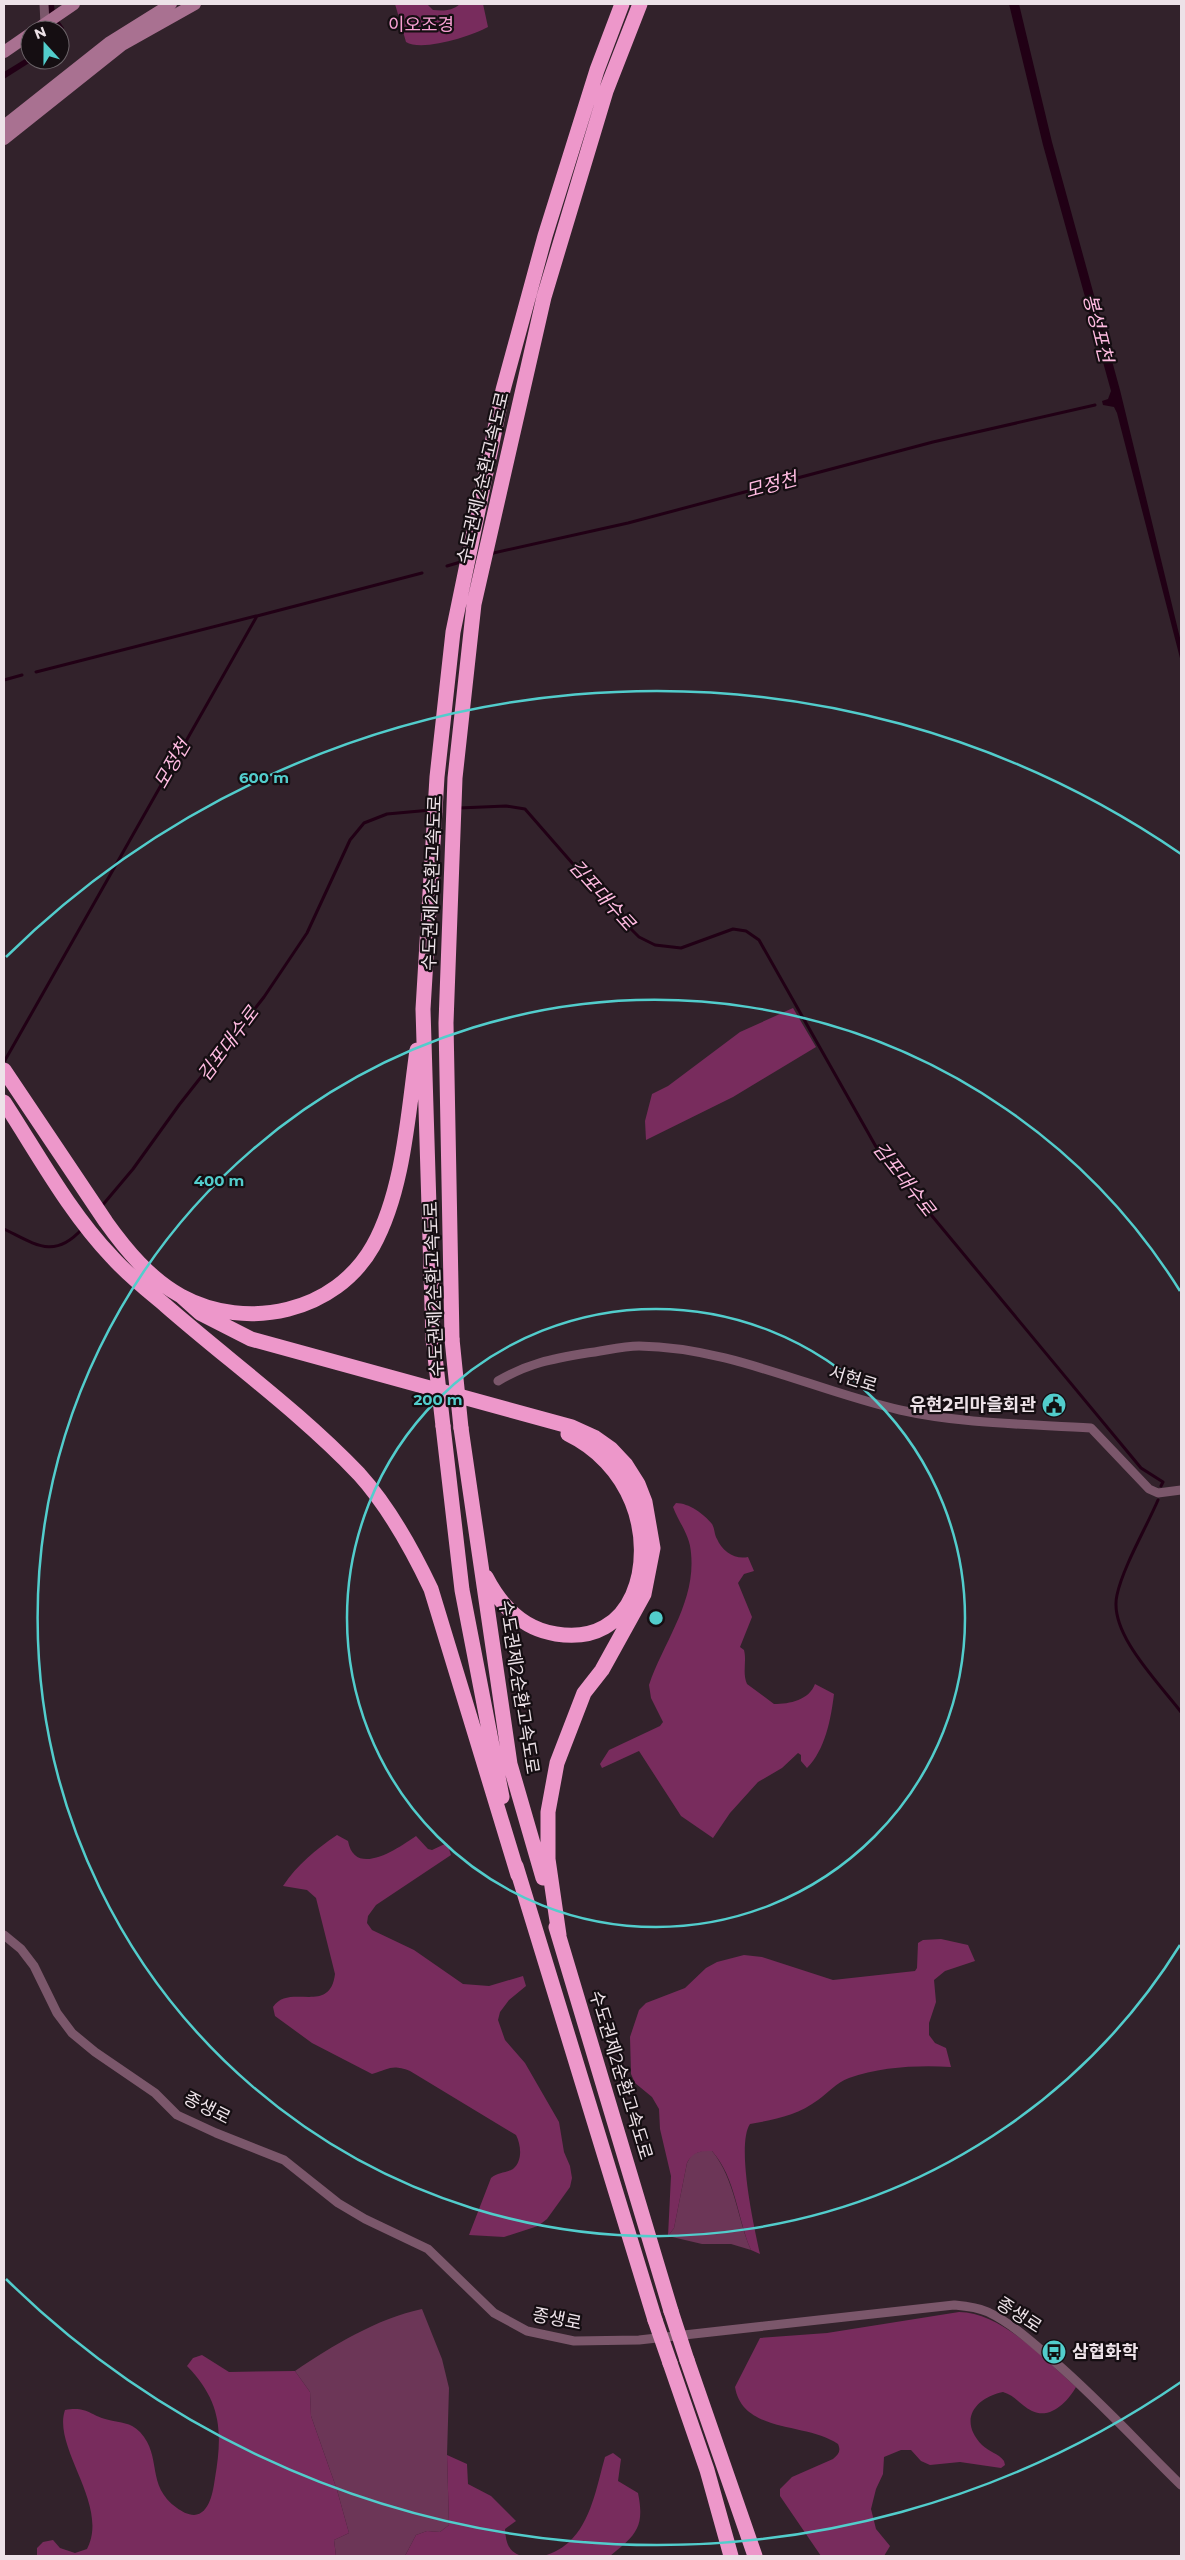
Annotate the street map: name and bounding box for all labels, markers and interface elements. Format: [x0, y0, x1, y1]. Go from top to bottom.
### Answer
park label: 이오조경 [388, 14, 454, 36]
north arrow [20, 20, 70, 70]
text: N [32, 22, 49, 43]
water label: 봉성포천 [1078, 291, 1118, 366]
street label: 수도권제2순환고속도로 [453, 390, 513, 566]
water label: 모정천 [743, 467, 801, 503]
water label: 모정천 [149, 734, 196, 792]
text: 600 m [239, 768, 289, 787]
street label: 수도권제2순환고속도로 [418, 795, 446, 971]
water label: 김포대수로 [564, 855, 641, 936]
water label: 김포대수로 [193, 1001, 264, 1086]
water label: 김포대수로 [868, 1137, 941, 1222]
text: 400 m [194, 1171, 244, 1190]
street label: 수도권제2순환고속도로 [420, 1201, 448, 1377]
street label: 서현로 [826, 1361, 880, 1397]
text: 200 m [413, 1390, 463, 1409]
public building icon: 유현2리마을회관 [1041, 1392, 1067, 1418]
place label: 유현2리마을회관 [909, 1394, 1036, 1416]
street label: 수도권제2순환고속도로 [494, 1598, 544, 1776]
centre of rings [647, 1609, 665, 1627]
street label: 수도권제2순환고속도로 [585, 1988, 657, 2162]
street label: 종생로 [180, 2087, 234, 2129]
street label: 종생로 [992, 2292, 1046, 2338]
street label: 종생로 [531, 2303, 583, 2335]
bus stop icon: 삼협화학 [1041, 2339, 1067, 2365]
place label: 삼협화학 [1072, 2341, 1139, 2363]

